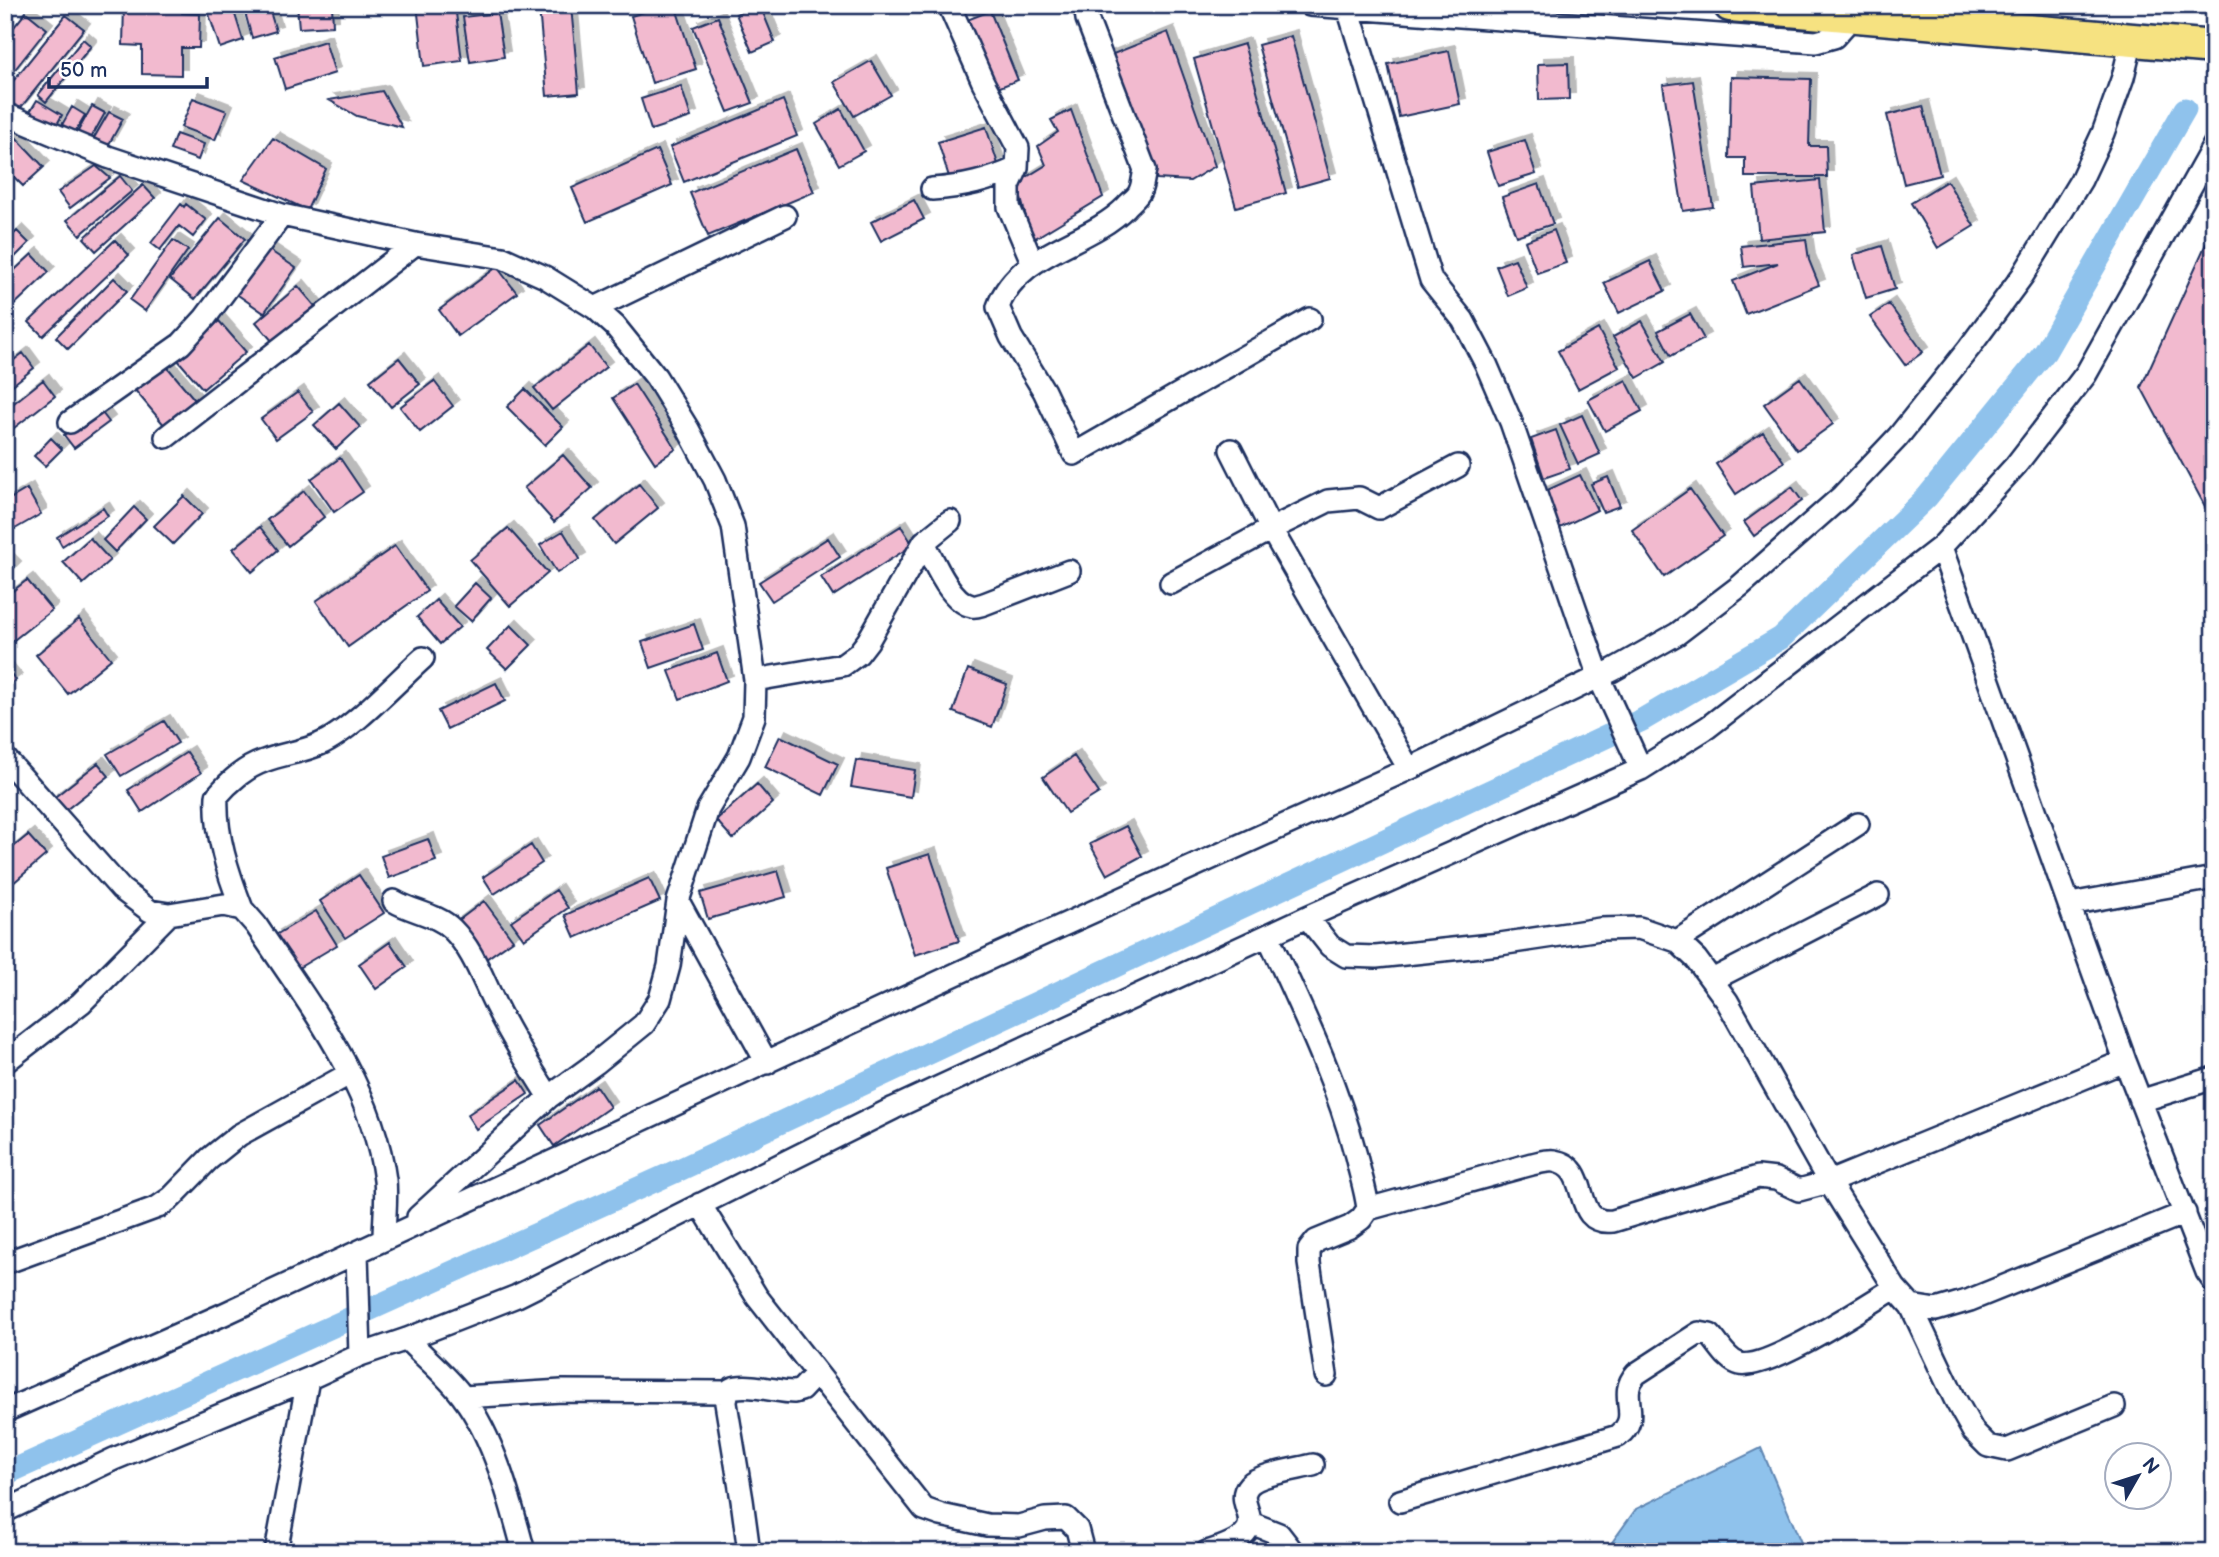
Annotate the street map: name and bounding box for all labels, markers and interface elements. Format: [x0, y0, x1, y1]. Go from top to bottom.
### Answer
scale bar [49, 46, 206, 90]
text: 50 m [60, 58, 107, 83]
north arrow [2104, 1442, 2174, 1512]
text: N [2137, 1453, 2163, 1479]

